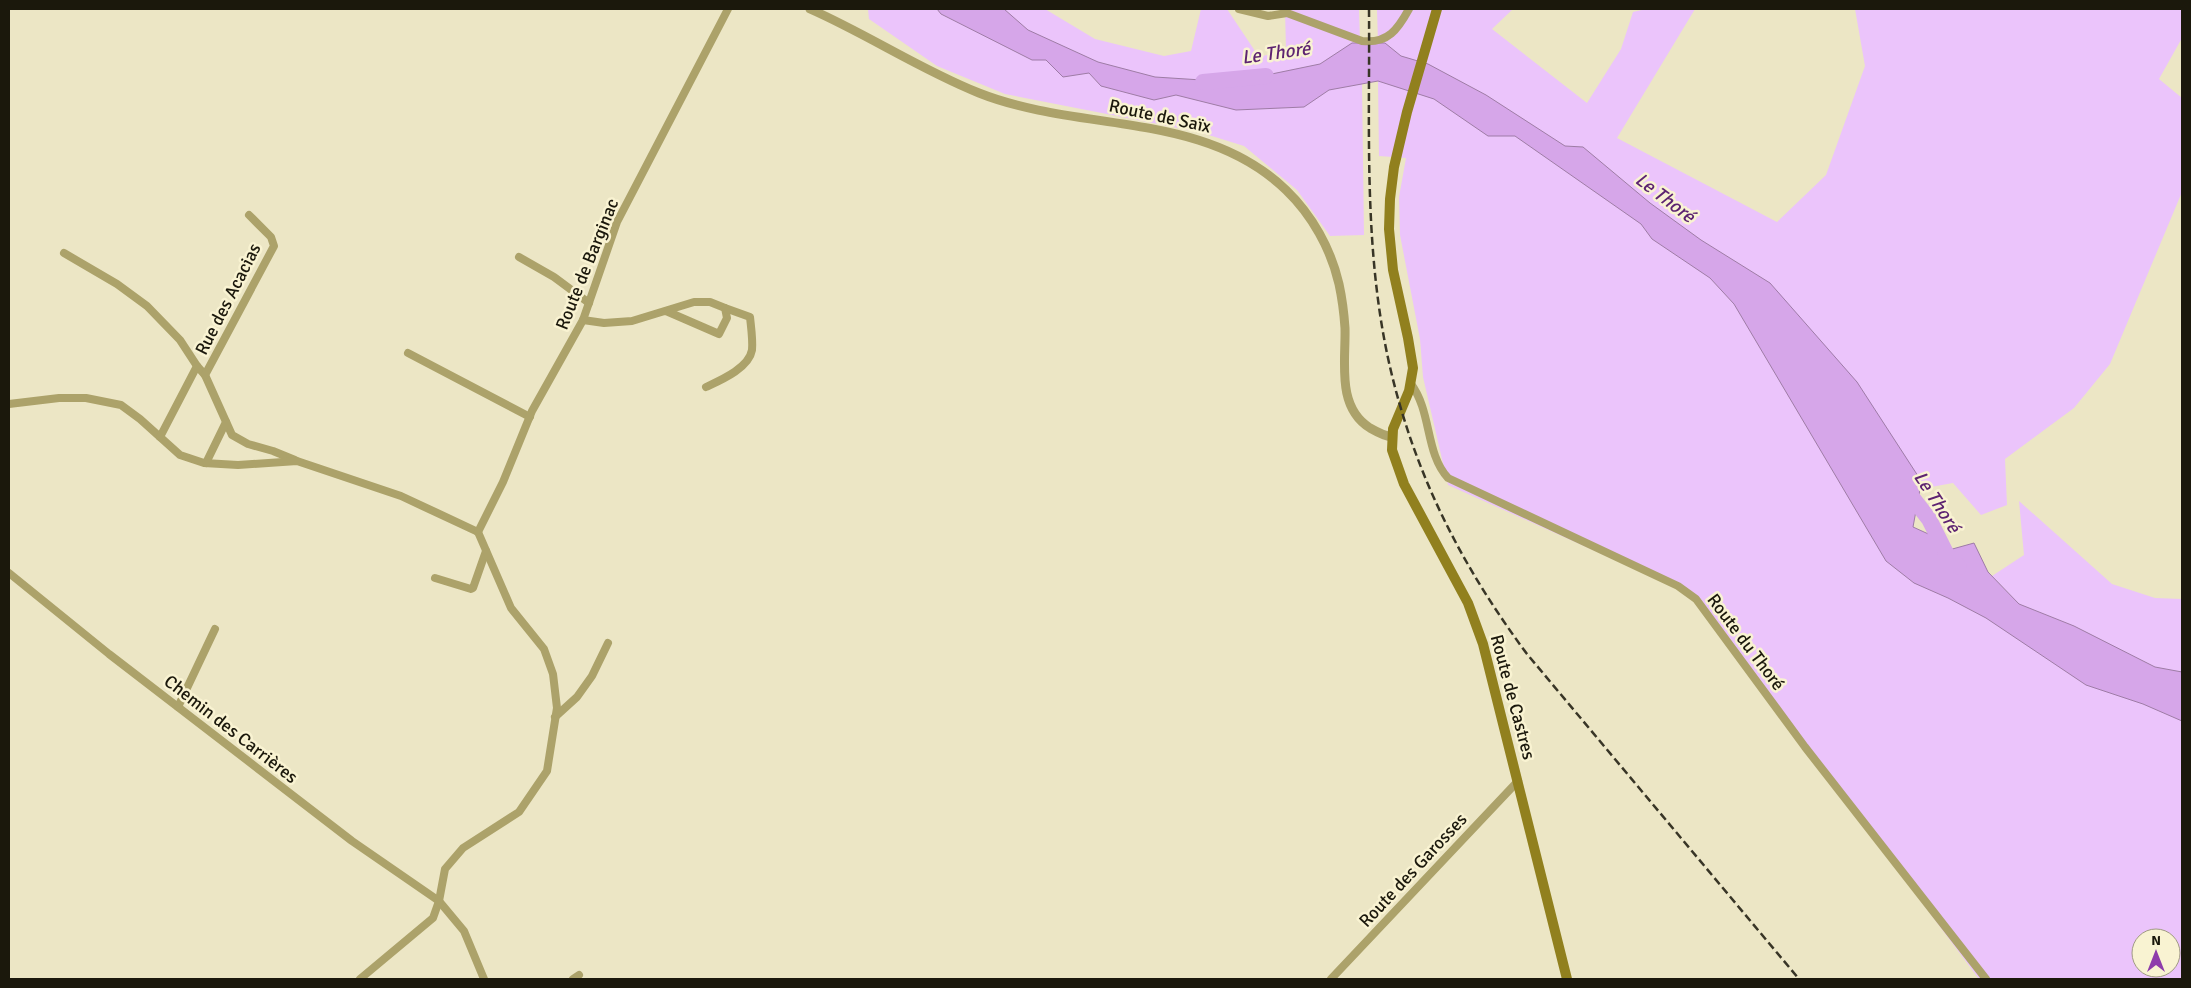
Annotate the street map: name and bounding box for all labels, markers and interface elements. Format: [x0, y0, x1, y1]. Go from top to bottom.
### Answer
water label: Le Thoré [1240, 36, 1313, 70]
street label: Route de Saïx [1107, 94, 1214, 138]
water label: Le Thoré [1630, 168, 1701, 229]
street label: Route de Barginac [551, 195, 623, 333]
street label: Rue des Acacias [190, 239, 266, 359]
water label: Le Thoré [1908, 467, 1967, 539]
street label: Route du Thoré [1702, 589, 1790, 695]
street label: Route de Castres [1486, 632, 1540, 762]
street label: Chemin des Carrières [160, 670, 302, 788]
street label: Route des Garosses [1354, 808, 1472, 932]
north arrow [2131, 928, 2181, 978]
text: N [2151, 932, 2161, 949]

